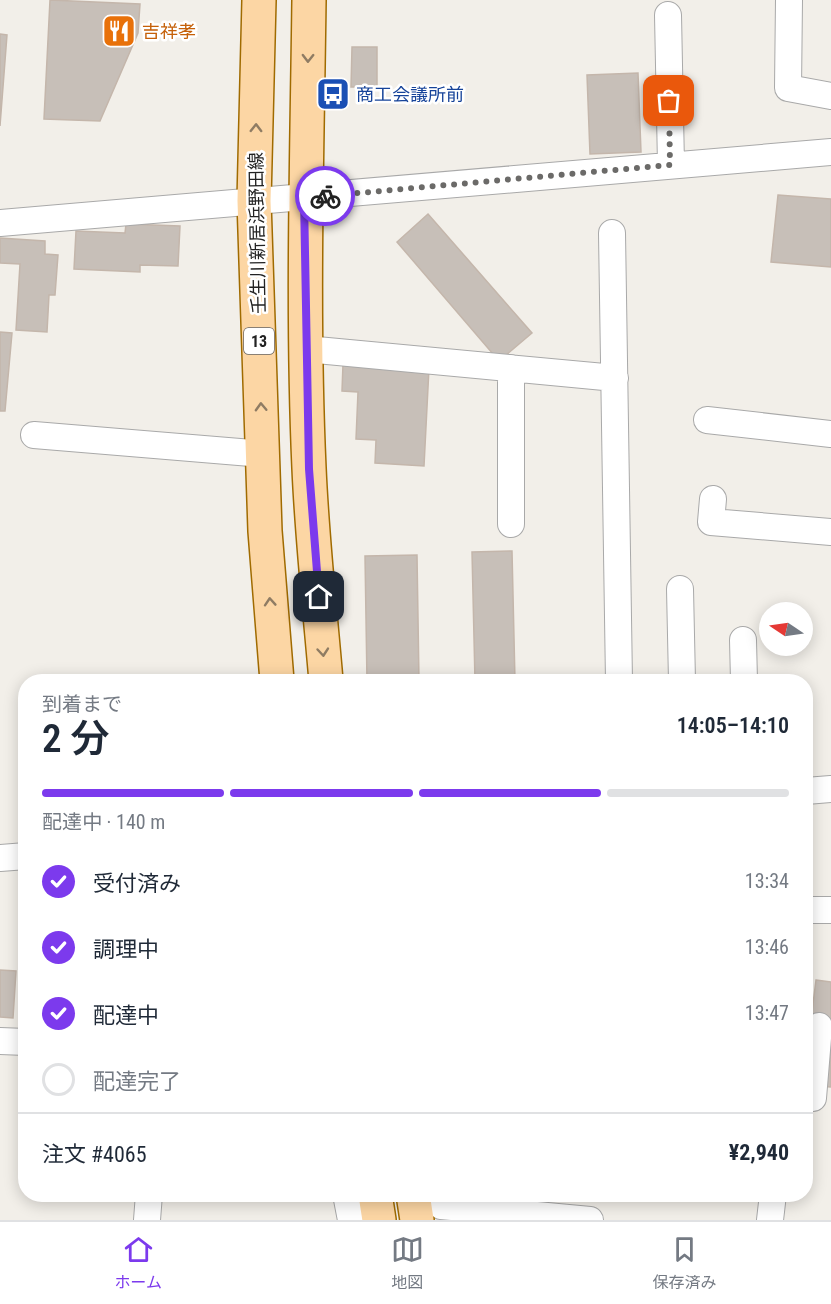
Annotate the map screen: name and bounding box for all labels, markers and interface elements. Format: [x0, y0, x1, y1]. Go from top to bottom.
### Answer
restaurant icon: 吉祥孝 [101, 13, 137, 49]
place label: 吉祥孝 [142, 21, 196, 42]
one-way arrow [301, 54, 314, 63]
pin [643, 75, 694, 126]
bus stop icon: 商工会議所前 [315, 76, 351, 112]
place label: 商工会議所前 [356, 84, 464, 105]
icon: bag [652, 84, 685, 117]
one-way arrow [250, 124, 262, 133]
street label: 壬生川新居浜野田線 [245, 152, 269, 314]
courier [295, 166, 355, 226]
icon: bike [309, 180, 342, 213]
road number: 13 [244, 328, 274, 354]
one-way arrow [255, 403, 267, 412]
pin [293, 571, 344, 622]
icon: home [302, 580, 335, 613]
one-way arrow [264, 597, 277, 606]
north arrow [759, 602, 813, 656]
map controls [759, 602, 813, 656]
one-way arrow [317, 647, 330, 656]
text: 到着まで [42, 692, 122, 716]
text: 14:05–14:10 [677, 713, 789, 738]
text: 2 分 [42, 716, 110, 762]
text: 配達中 · 140 m [42, 810, 165, 834]
icon: check [42, 865, 75, 898]
text: 13:34 [745, 869, 789, 893]
text: 受付済み [93, 871, 181, 896]
icon: check [42, 931, 75, 964]
text: 13:46 [745, 935, 789, 959]
text: 調理中 [93, 937, 159, 962]
icon: check [42, 997, 75, 1030]
text: 13:47 [745, 1001, 789, 1025]
text: 配達中 [93, 1003, 159, 1028]
text: 配達完了 [93, 1069, 181, 1094]
text: ¥2,940 [729, 1140, 789, 1165]
text: 注文 #4065 [42, 1142, 147, 1167]
tab: ホーム [114, 1233, 162, 1293]
tab: 地図 [391, 1233, 424, 1293]
tab: 保存済み [653, 1233, 717, 1293]

